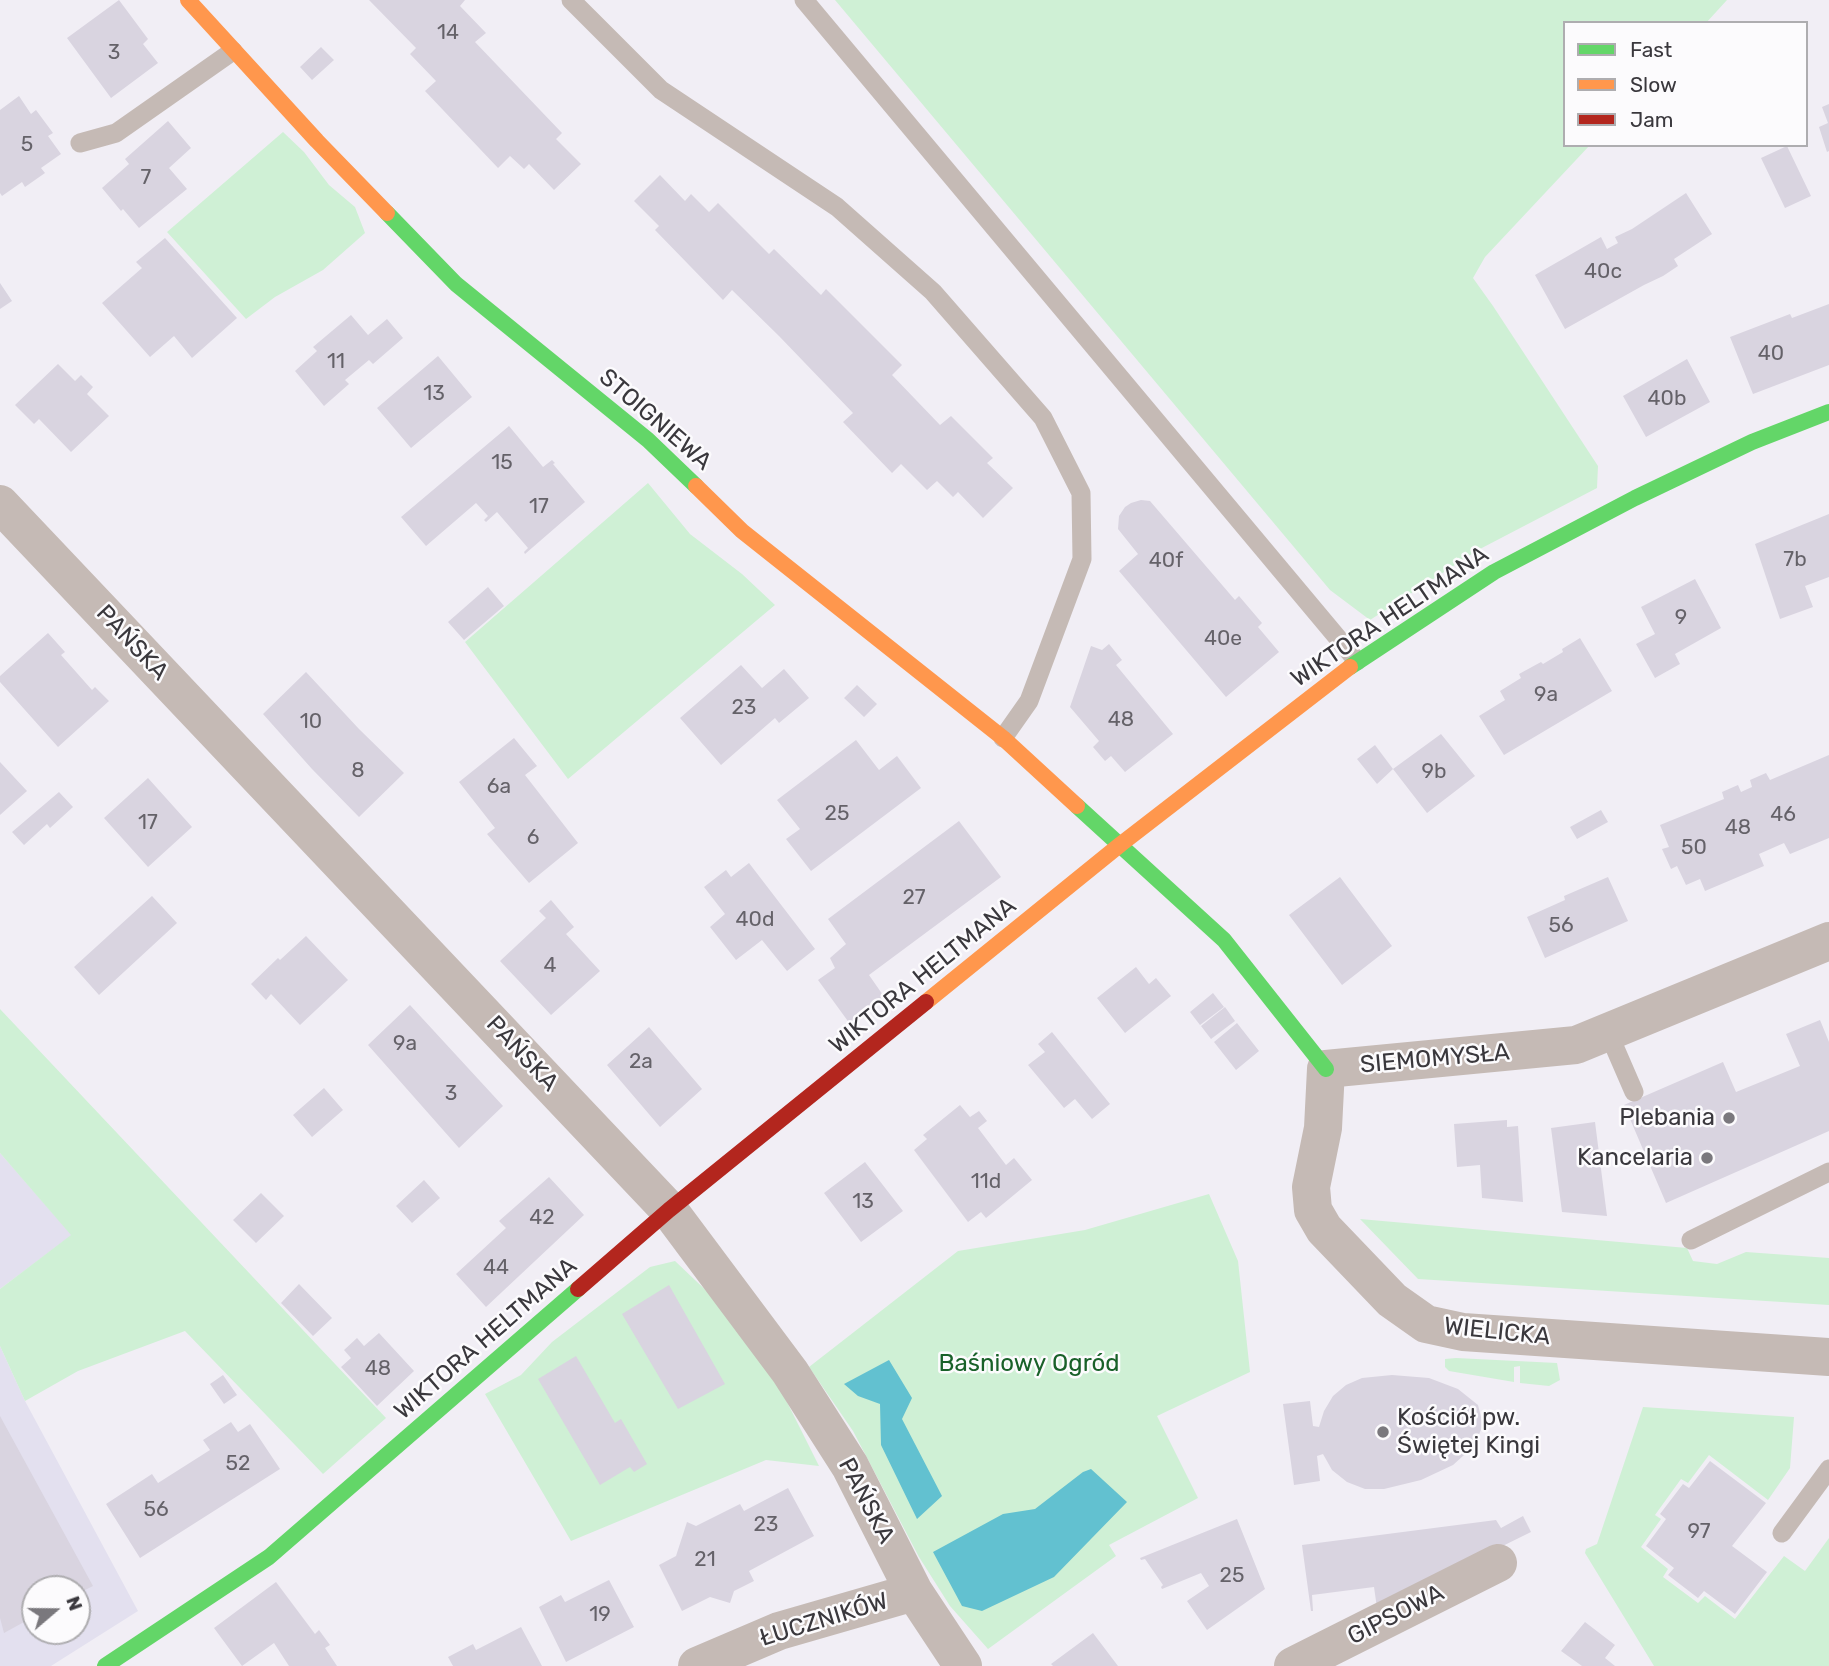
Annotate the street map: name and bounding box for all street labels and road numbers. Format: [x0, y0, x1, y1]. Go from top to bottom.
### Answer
street label: STOIGNIEWA [593, 363, 717, 477]
street label: WIKTORA HELTMANA [1286, 540, 1494, 694]
street label: PAŃSKA [90, 599, 174, 687]
street label: WIKTORA HELTMANA [824, 892, 1022, 1060]
street label: PAŃSKA [480, 1010, 564, 1098]
street label: SIEMOMYSŁA [1359, 1038, 1511, 1080]
street label: WIKTORA HELTMANA [389, 1252, 583, 1426]
street label: WIELICKA [1442, 1312, 1552, 1352]
street label: PAŃSKA [832, 1453, 900, 1549]
street label: GIPSOWA [1343, 1579, 1449, 1651]
street label: ŁUCZNIKÓW [756, 1587, 892, 1653]

